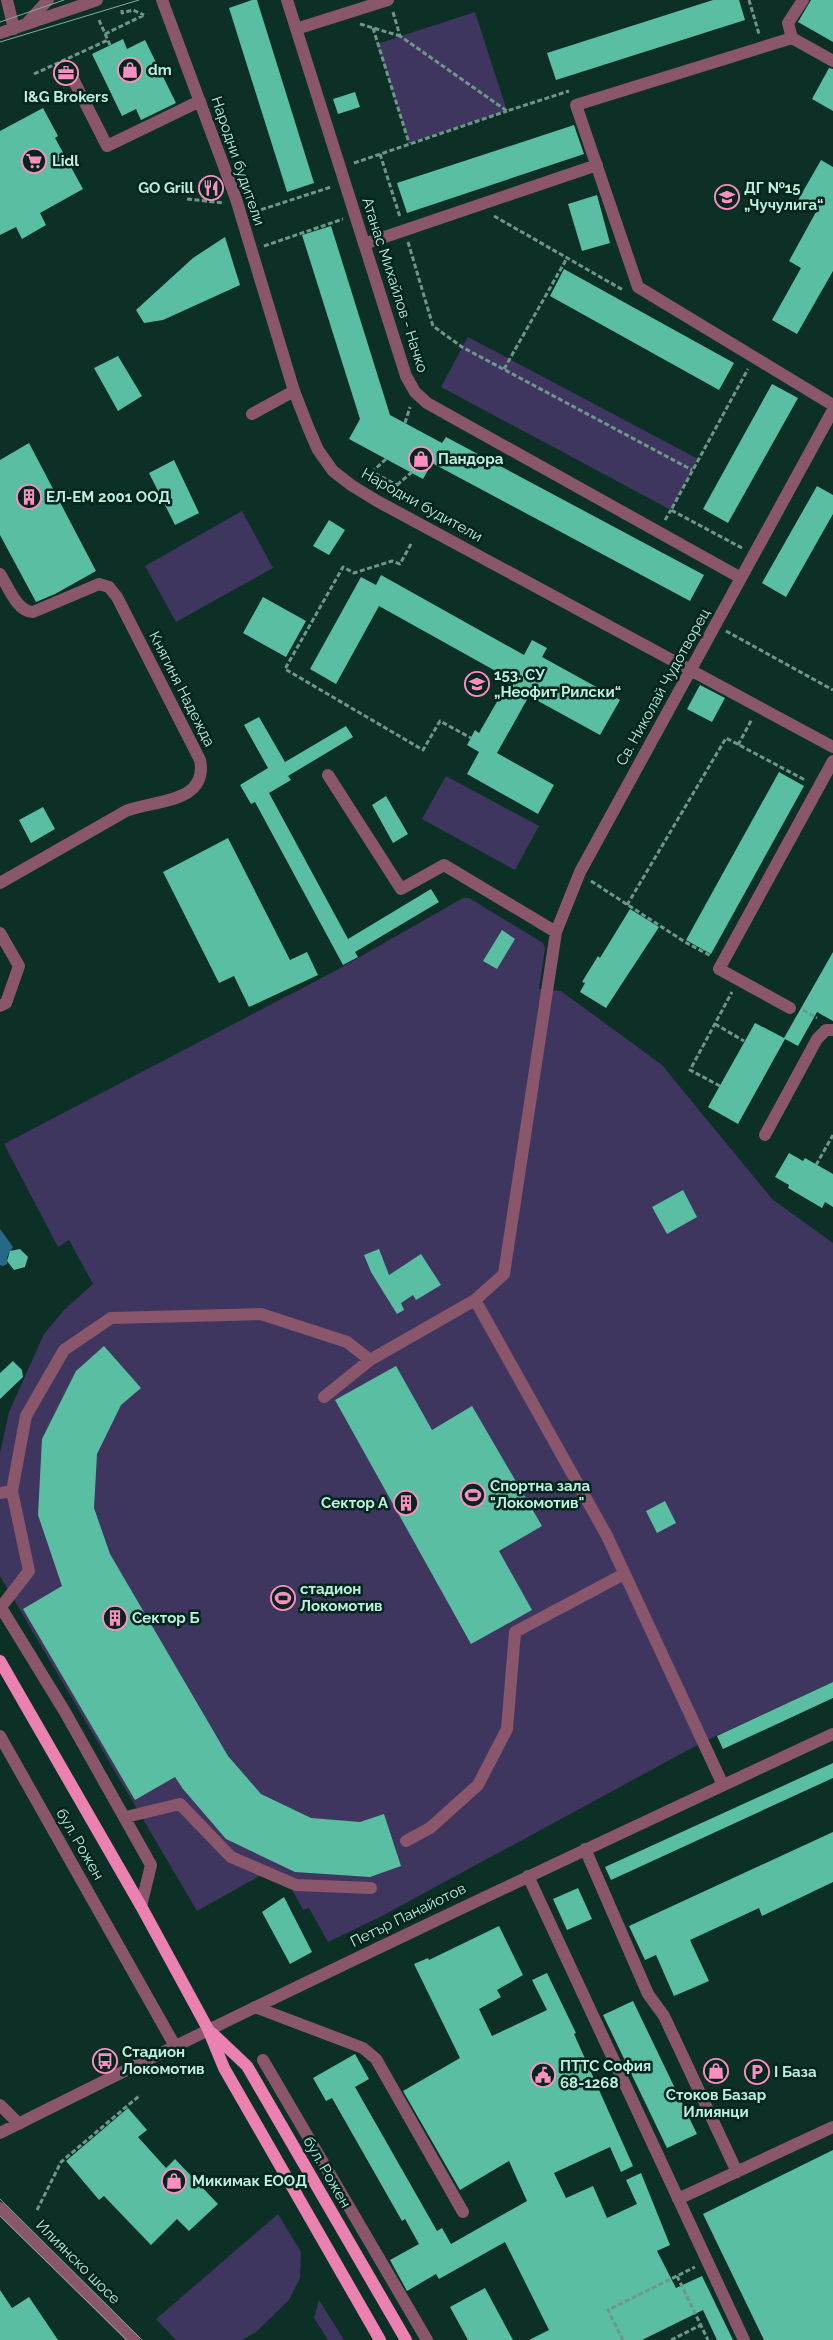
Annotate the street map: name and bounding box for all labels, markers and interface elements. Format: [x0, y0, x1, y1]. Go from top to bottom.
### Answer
shop icon: dm [117, 57, 143, 83]
office icon: I&G Brokers [53, 60, 79, 86]
place label: dm [148, 61, 172, 79]
place label: I&G Brokers [24, 88, 108, 106]
street label: Народни будители [207, 94, 269, 228]
supermarket icon: Lidl [21, 148, 47, 174]
place label: Lidl [52, 152, 79, 170]
restaurant icon: GO Grill [198, 175, 224, 201]
place label: GO Grill [138, 179, 194, 197]
place label: ДГ №15 „Чучулига“ [744, 179, 823, 214]
school or university icon: ДГ №15 „Чучулига“ [714, 184, 740, 210]
street label: Атанас Михайлов - Начко [358, 195, 432, 375]
shop icon: Пандора [408, 446, 434, 472]
place label: Пандора [438, 450, 504, 468]
street label: Народни будители [358, 464, 486, 546]
building icon: ЕЛ-ЕМ 2001 ООД [16, 484, 42, 510]
place label: ЕЛ-ЕМ 2001 ООД [46, 488, 171, 506]
street label: Св. Николай Чудотворец [612, 605, 714, 769]
street label: Княгиня Надежда [145, 628, 219, 750]
place label: 153. СУ „Неофит Рилски“ [494, 666, 621, 701]
school or university icon: 153. СУ „Неофит Рилски“ [464, 671, 490, 697]
place label: Спортна зала "Локомотив" [490, 1477, 590, 1512]
sports icon: Спортна зала "Локомотив" [460, 1482, 486, 1508]
building icon: Сектор А [393, 1490, 419, 1516]
place label: Сектор А [321, 1494, 389, 1512]
place label: стадион Локомотив [300, 1580, 383, 1615]
sports icon: стадион Локомотив [270, 1585, 296, 1611]
building icon: Сектор Б [102, 1605, 128, 1631]
place label: Сектор Б [132, 1609, 199, 1627]
street label: бул. Рожен [52, 1805, 108, 1883]
street label: Петър Панайотов [347, 1879, 469, 1951]
place label: Стадион Локомотив [122, 2043, 205, 2078]
bus stop icon: Стадион Локомотив [92, 2048, 118, 2074]
place label: ПТТС София 68-1268 [560, 2057, 651, 2092]
shop icon: Стоков Базар Илиянци [703, 2058, 729, 2084]
parking icon: I База [744, 2059, 770, 2085]
public building icon: ПТТС София 68-1268 [530, 2062, 556, 2088]
place label: I База [774, 2063, 817, 2081]
place label: Стоков Базар Илиянци [666, 2086, 767, 2121]
street label: бул. Рожен [299, 2133, 355, 2211]
shop icon: Микимак ЕООД [161, 2168, 187, 2194]
place label: Микимак ЕООД [192, 2172, 307, 2190]
street label: Илиянско шосе [32, 2216, 124, 2308]

